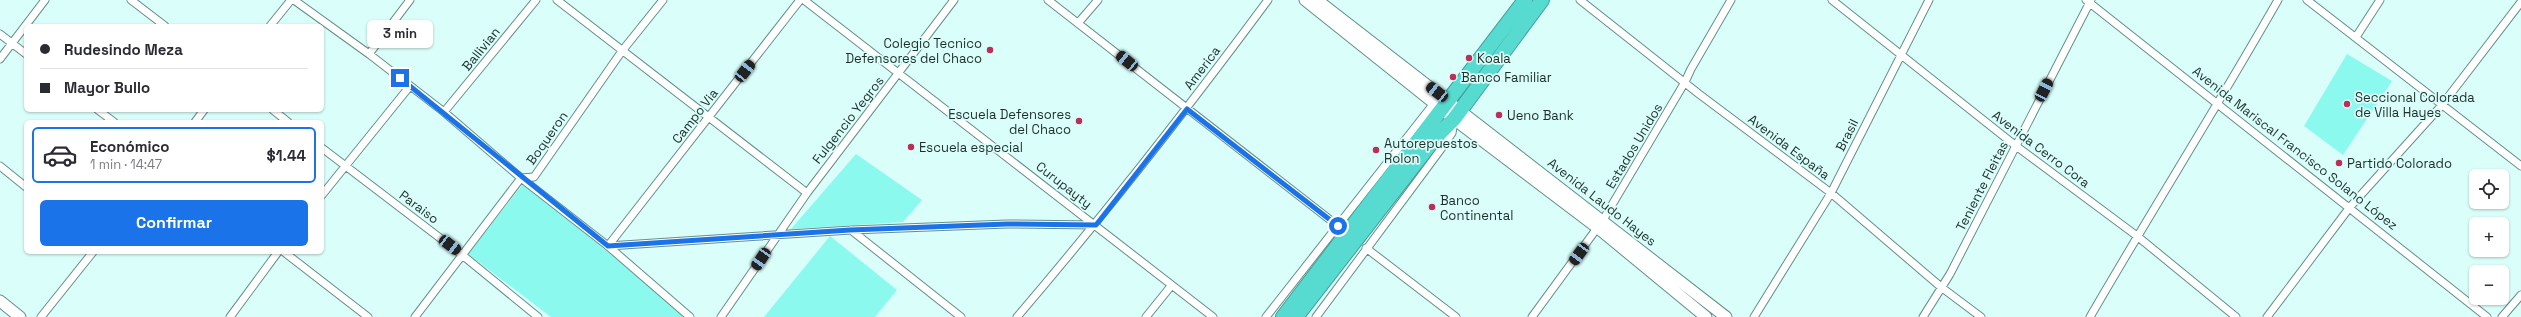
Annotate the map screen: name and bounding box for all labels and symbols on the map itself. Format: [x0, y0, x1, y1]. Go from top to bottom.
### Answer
callout: 3 min [367, 20, 433, 48]
street label: Ballivian [458, 24, 504, 74]
place label: Colegio Tecnico Defensores del Chaco [845, 35, 982, 67]
street label: America [1180, 42, 1224, 93]
marker: Colegio Tecnico Defensores del Chaco [985, 45, 995, 55]
car [1114, 49, 1140, 73]
place label: Koala [1477, 50, 1511, 67]
marker: Koala [1464, 53, 1474, 63]
car [733, 58, 757, 84]
street label: Avenida Mariscal Francisco Solano López [2189, 63, 2401, 234]
route end [391, 69, 409, 87]
place label: Banco Familiar [1461, 69, 1552, 86]
marker: Banco Familiar [1448, 72, 1458, 82]
street label: Fulgencio Yegros [808, 73, 888, 167]
car [2033, 77, 2055, 103]
car [1424, 80, 1450, 104]
street label: Campo Via [668, 85, 722, 147]
place label: Seccional Colorada de Villa Hayes [2355, 89, 2475, 121]
marker: Seccional Colorada de Villa Hayes [2342, 99, 2352, 109]
street label: Estados Unidos [1602, 100, 1666, 192]
place label: Escuela Defensores del Chaco [948, 106, 1071, 138]
place label: Ueno Bank [1507, 107, 1574, 124]
street label: Avenida Cerro Cora [1989, 107, 2094, 192]
street label: Boqueron [522, 108, 572, 168]
marker: Ueno Bank [1494, 110, 1504, 120]
street label: Avenida España [1745, 111, 1834, 184]
marker: Escuela Defensores del Chaco [1074, 116, 1084, 126]
street label: Brasil [1832, 116, 1862, 154]
place label: Autorepuestos Rolon [1384, 135, 1478, 167]
street label: Teniente Fleitas [1952, 138, 2012, 234]
place label: Escuela especial [919, 139, 1023, 156]
marker: Escuela especial [906, 142, 916, 152]
marker: Autorepuestos Rolon [1371, 145, 1381, 155]
street label: Avenida Laudo Hayes [1544, 154, 1660, 250]
place label: Partido Colorado [2347, 155, 2452, 172]
street label: Curupayty [1032, 158, 1096, 212]
marker: Partido Colorado [2334, 158, 2344, 168]
street label: Paraiso [396, 187, 442, 227]
place label: Banco Continental [1440, 192, 1513, 224]
marker: Banco Continental [1427, 202, 1437, 212]
route start [1329, 217, 1347, 235]
car [437, 233, 463, 257]
car [1567, 241, 1591, 267]
car [749, 246, 773, 272]

